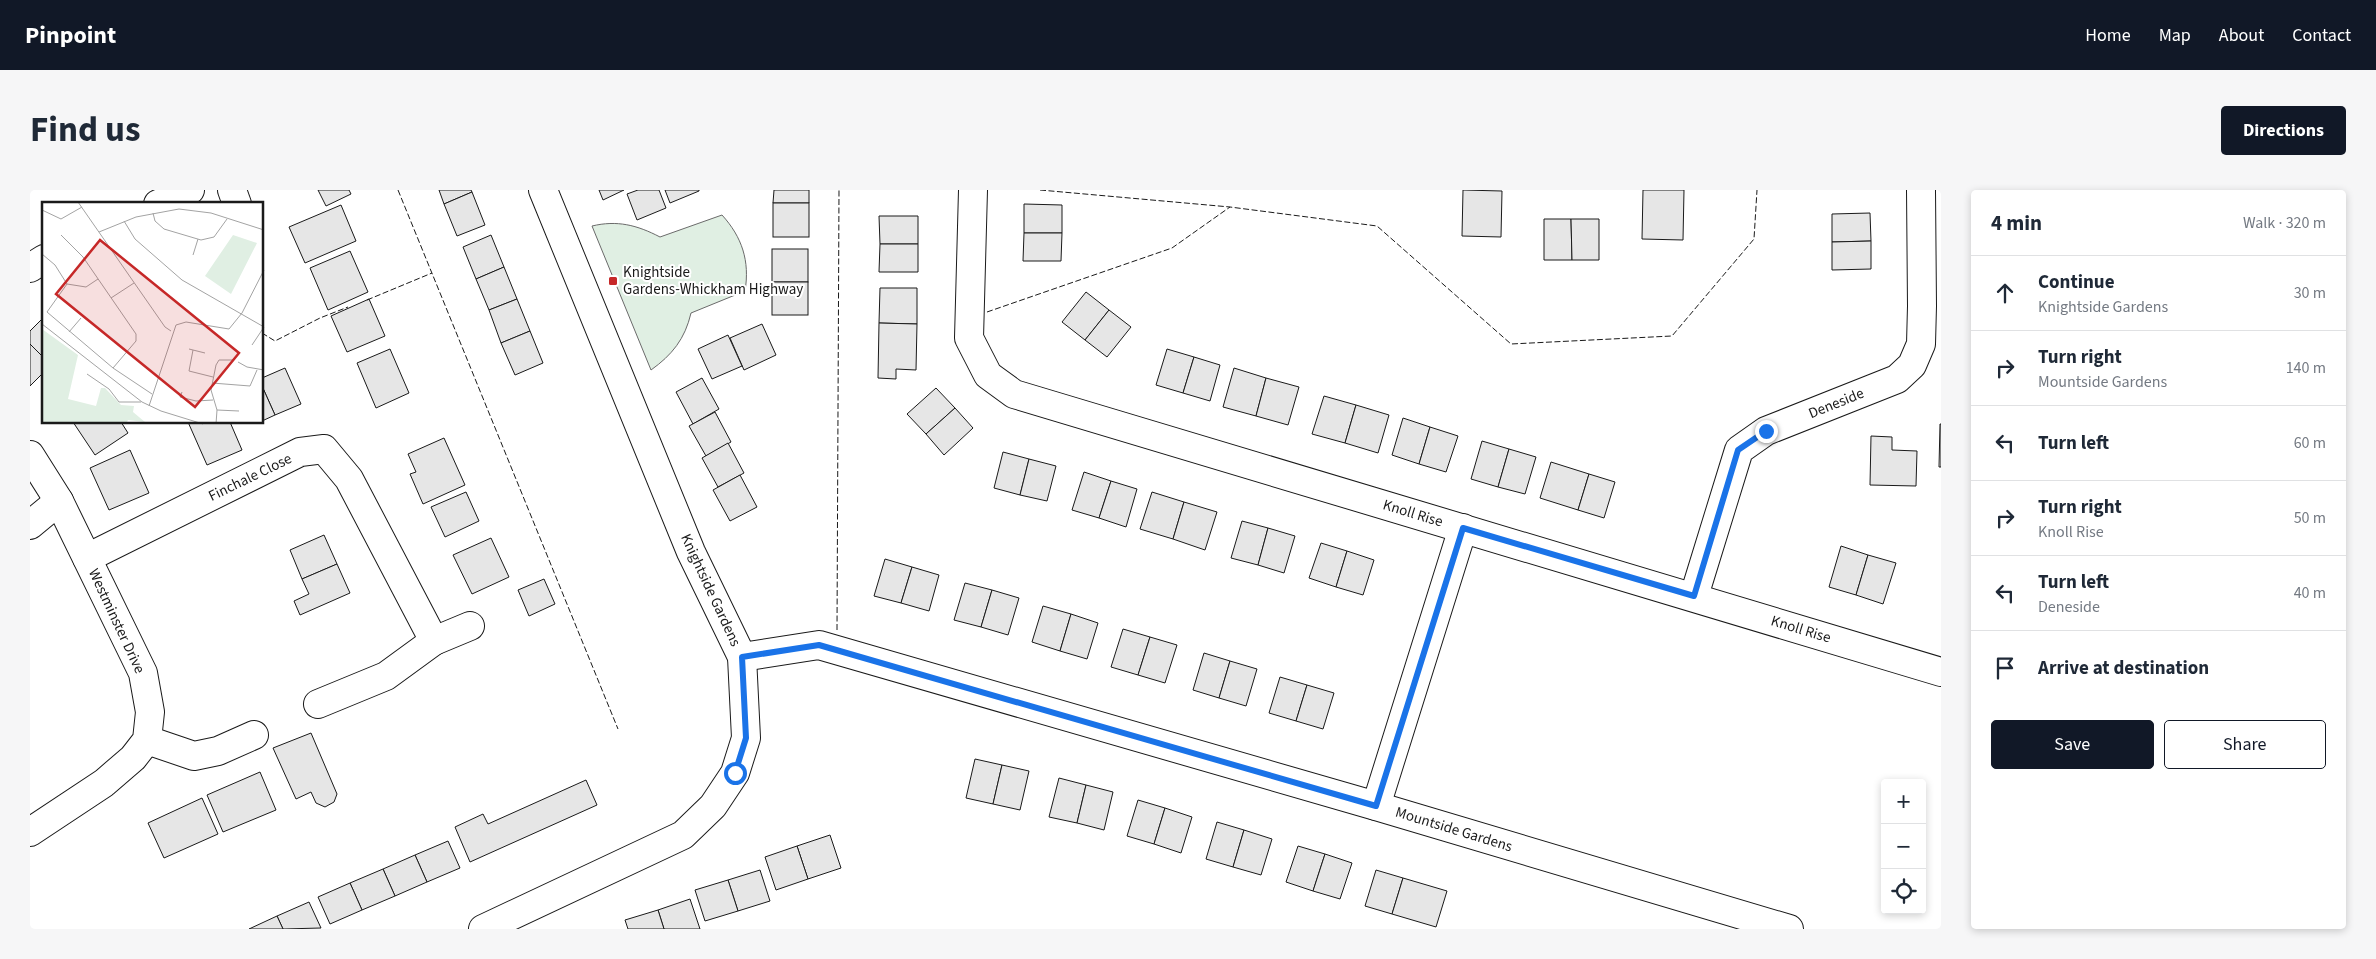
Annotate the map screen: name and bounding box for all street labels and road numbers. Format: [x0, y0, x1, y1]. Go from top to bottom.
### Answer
street label: Deneside [1805, 383, 1867, 424]
street label: Finchale Close [205, 448, 295, 507]
street label: Knoll Rise [1380, 494, 1445, 533]
street label: Knightside Gardens [675, 530, 746, 650]
street label: Westminster Drive [83, 565, 150, 677]
street label: Knoll Rise [1768, 610, 1833, 649]
street label: Mountside Gardens [1393, 802, 1515, 857]

